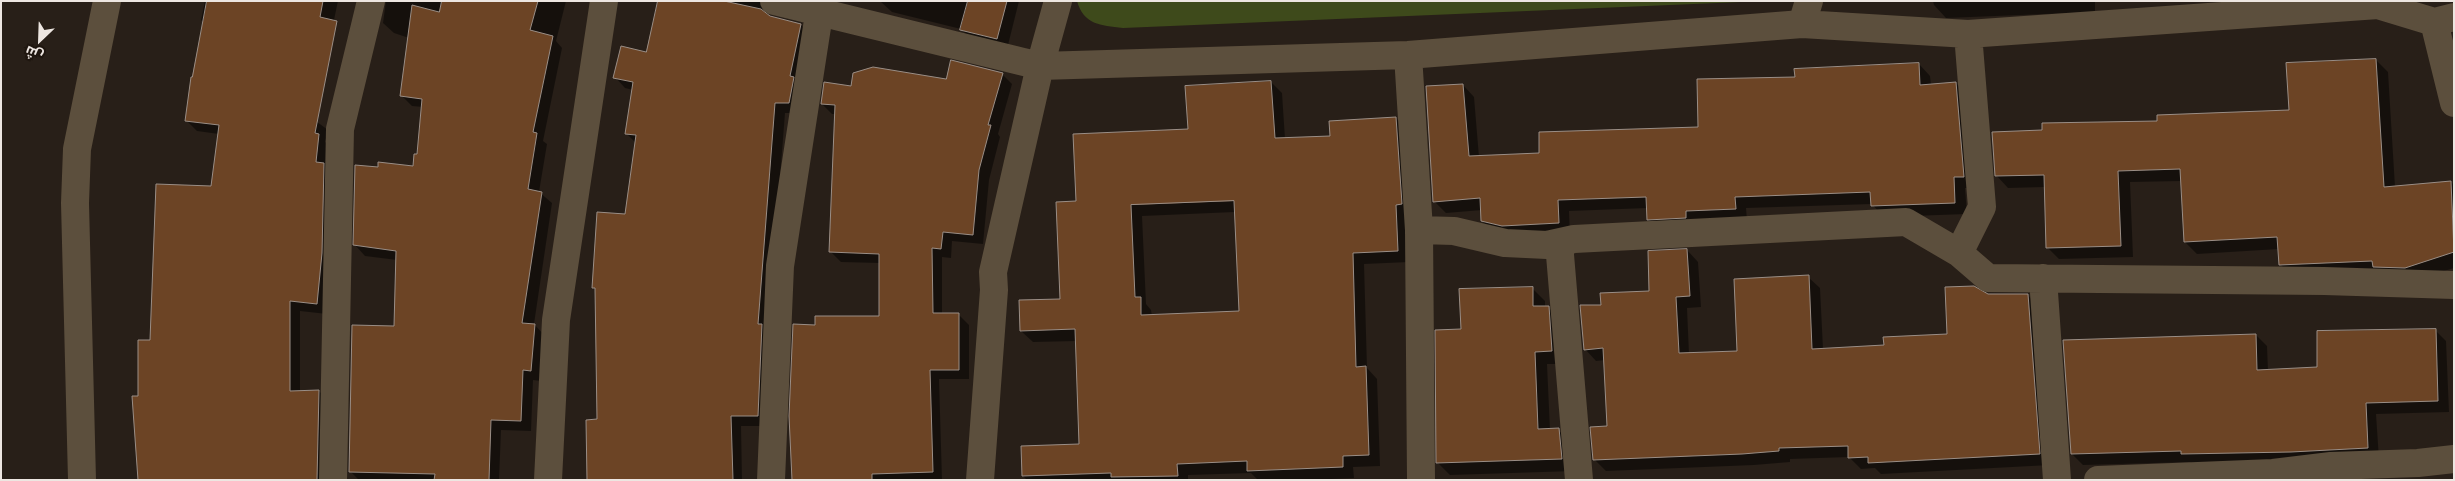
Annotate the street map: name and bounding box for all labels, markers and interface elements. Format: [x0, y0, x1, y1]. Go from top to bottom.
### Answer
north arrow [15, 15, 65, 65]
text: ش [22, 43, 45, 66]

